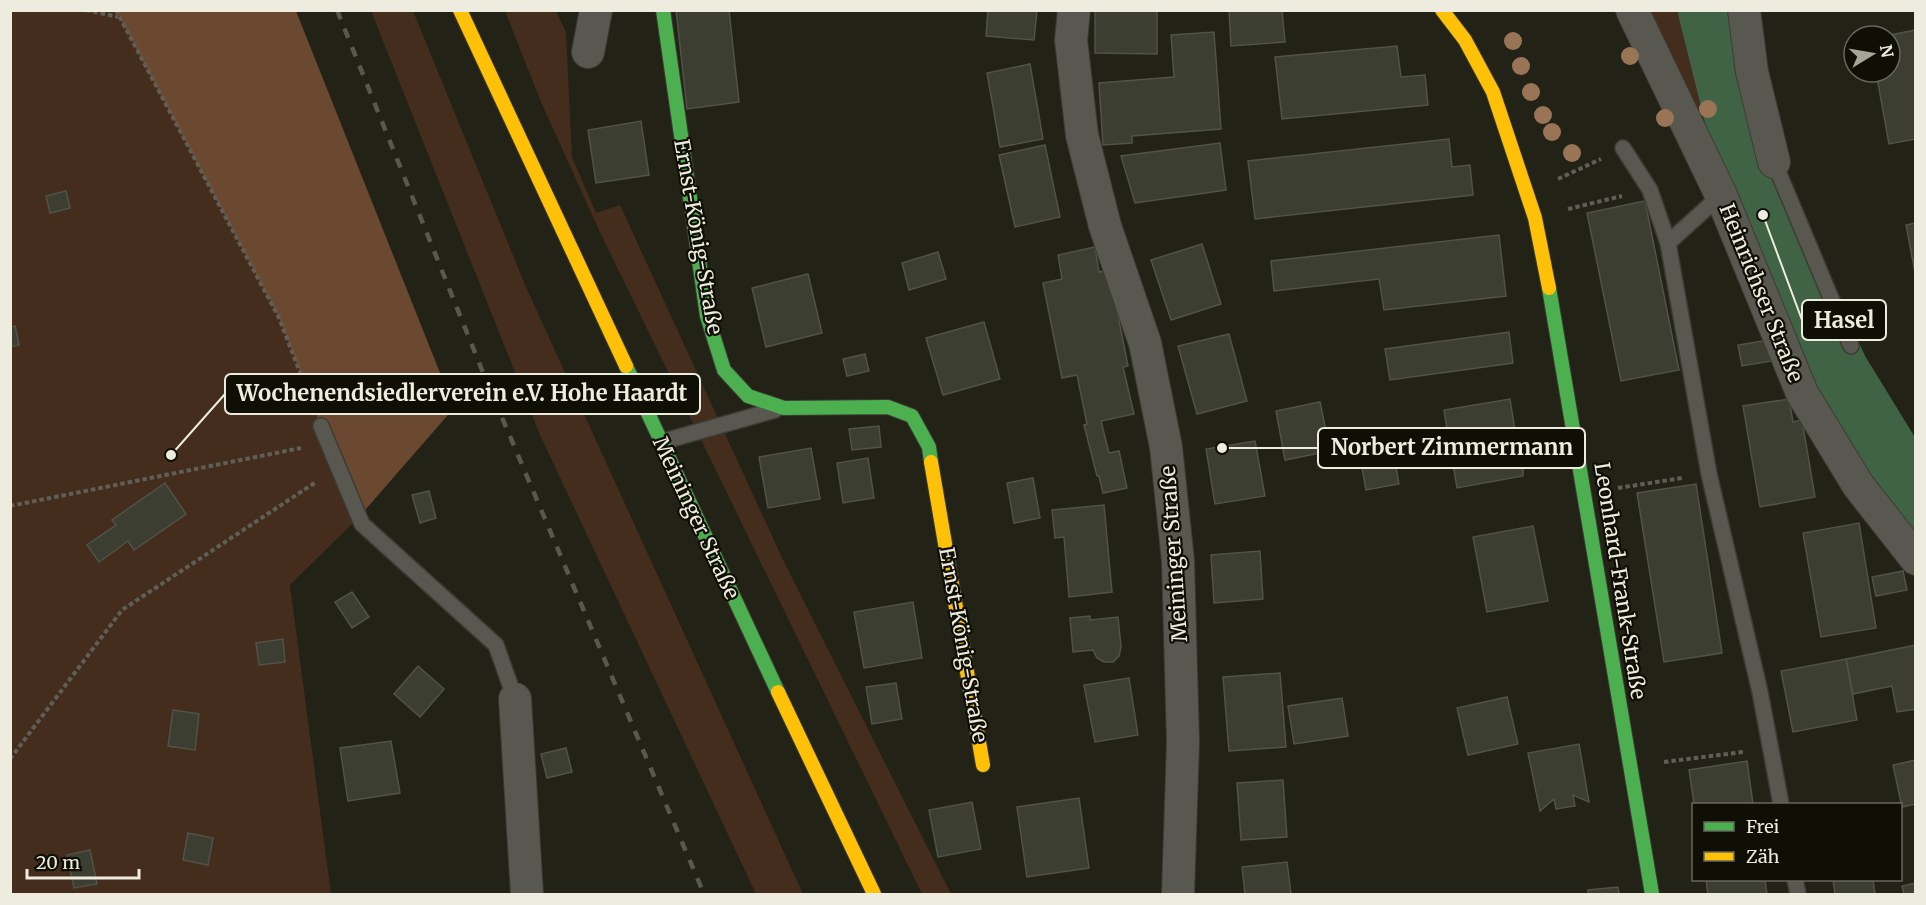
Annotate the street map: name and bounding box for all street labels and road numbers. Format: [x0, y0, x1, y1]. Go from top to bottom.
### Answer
street label: Ernst-König-Straße [668, 137, 729, 337]
street label: Heinrichser Straße [1713, 200, 1810, 386]
street label: Meininger Straße [647, 432, 746, 604]
street label: Leonhard-Frank-Straße [1588, 460, 1653, 701]
street label: Meininger Straße [1154, 465, 1193, 643]
street label: Ernst-König-Straße [933, 545, 994, 745]

